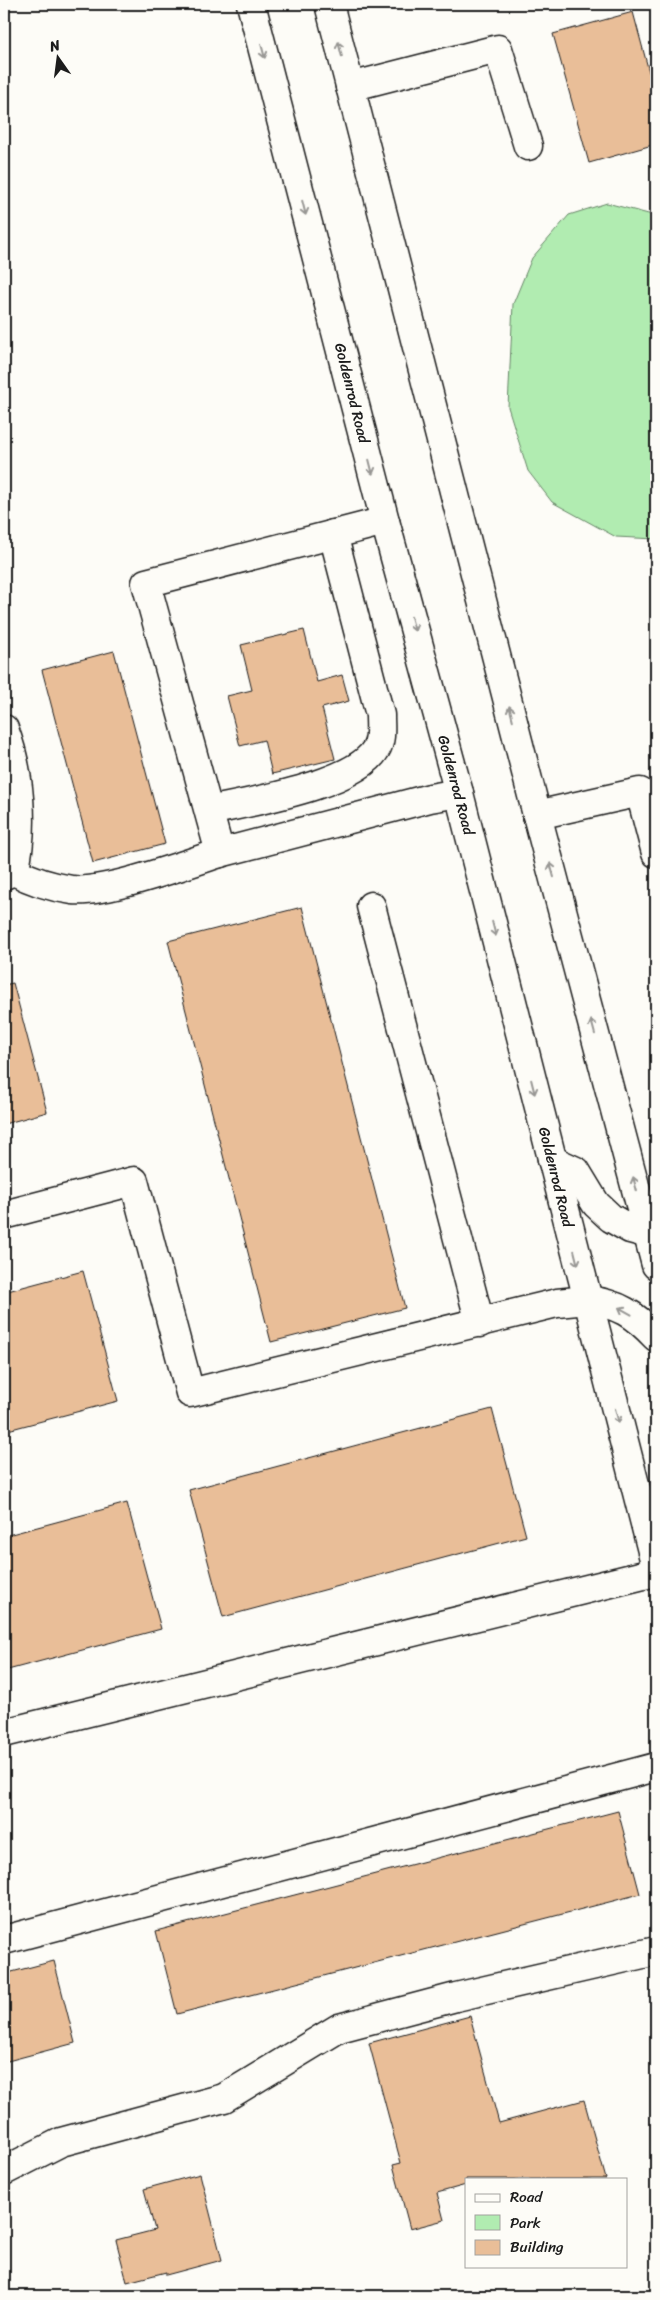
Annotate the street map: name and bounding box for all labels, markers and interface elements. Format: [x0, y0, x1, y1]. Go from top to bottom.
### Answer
north arrow [32, 32, 82, 82]
text: N [46, 32, 63, 59]
one-way arrow [335, 41, 345, 57]
one-way arrow [259, 42, 269, 58]
one-way arrow [300, 200, 309, 216]
street label: Goldenrod Road [327, 340, 377, 447]
one-way arrow [367, 459, 376, 475]
one-way arrow [409, 616, 418, 632]
one-way arrow [506, 705, 515, 721]
street label: Goldenrod Road [430, 732, 482, 839]
one-way arrow [546, 862, 556, 878]
one-way arrow [489, 921, 499, 937]
one-way arrow [588, 1019, 598, 1035]
one-way arrow [529, 1079, 538, 1095]
street label: Goldenrod Road [531, 1124, 581, 1231]
one-way arrow [630, 1176, 639, 1192]
one-way arrow [572, 1250, 582, 1266]
one-way arrow [618, 1306, 633, 1316]
one-way arrow [613, 1407, 622, 1423]
legend [465, 2178, 628, 2268]
text: Road [510, 2184, 543, 2210]
text: Park [510, 2210, 541, 2236]
text: Building [510, 2234, 564, 2260]

